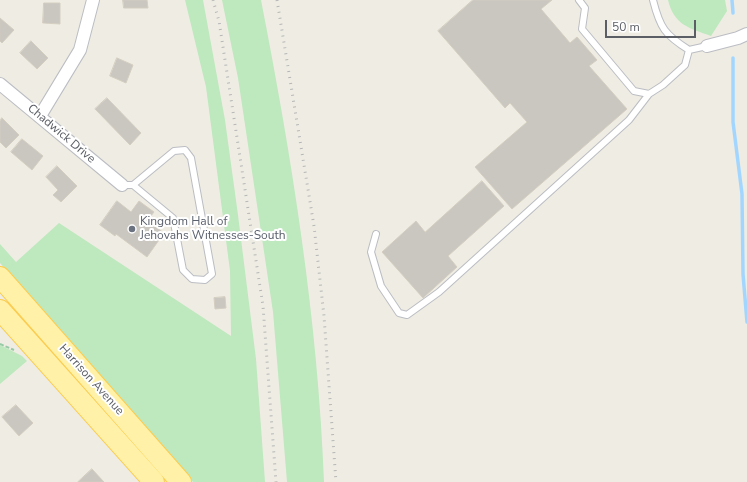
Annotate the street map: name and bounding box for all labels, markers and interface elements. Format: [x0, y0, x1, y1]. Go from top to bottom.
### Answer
scale bar [607, 12, 698, 38]
text: 50 m [612, 19, 640, 35]
street label: Chadwick Drive [24, 101, 98, 167]
place label: Kingdom Hall of Jehovahs Witnesses-South [140, 215, 286, 243]
marker: Kingdom Hall of Jehovahs Witnesses-South [127, 224, 137, 234]
street label: Harrison Avenue [56, 342, 126, 418]

